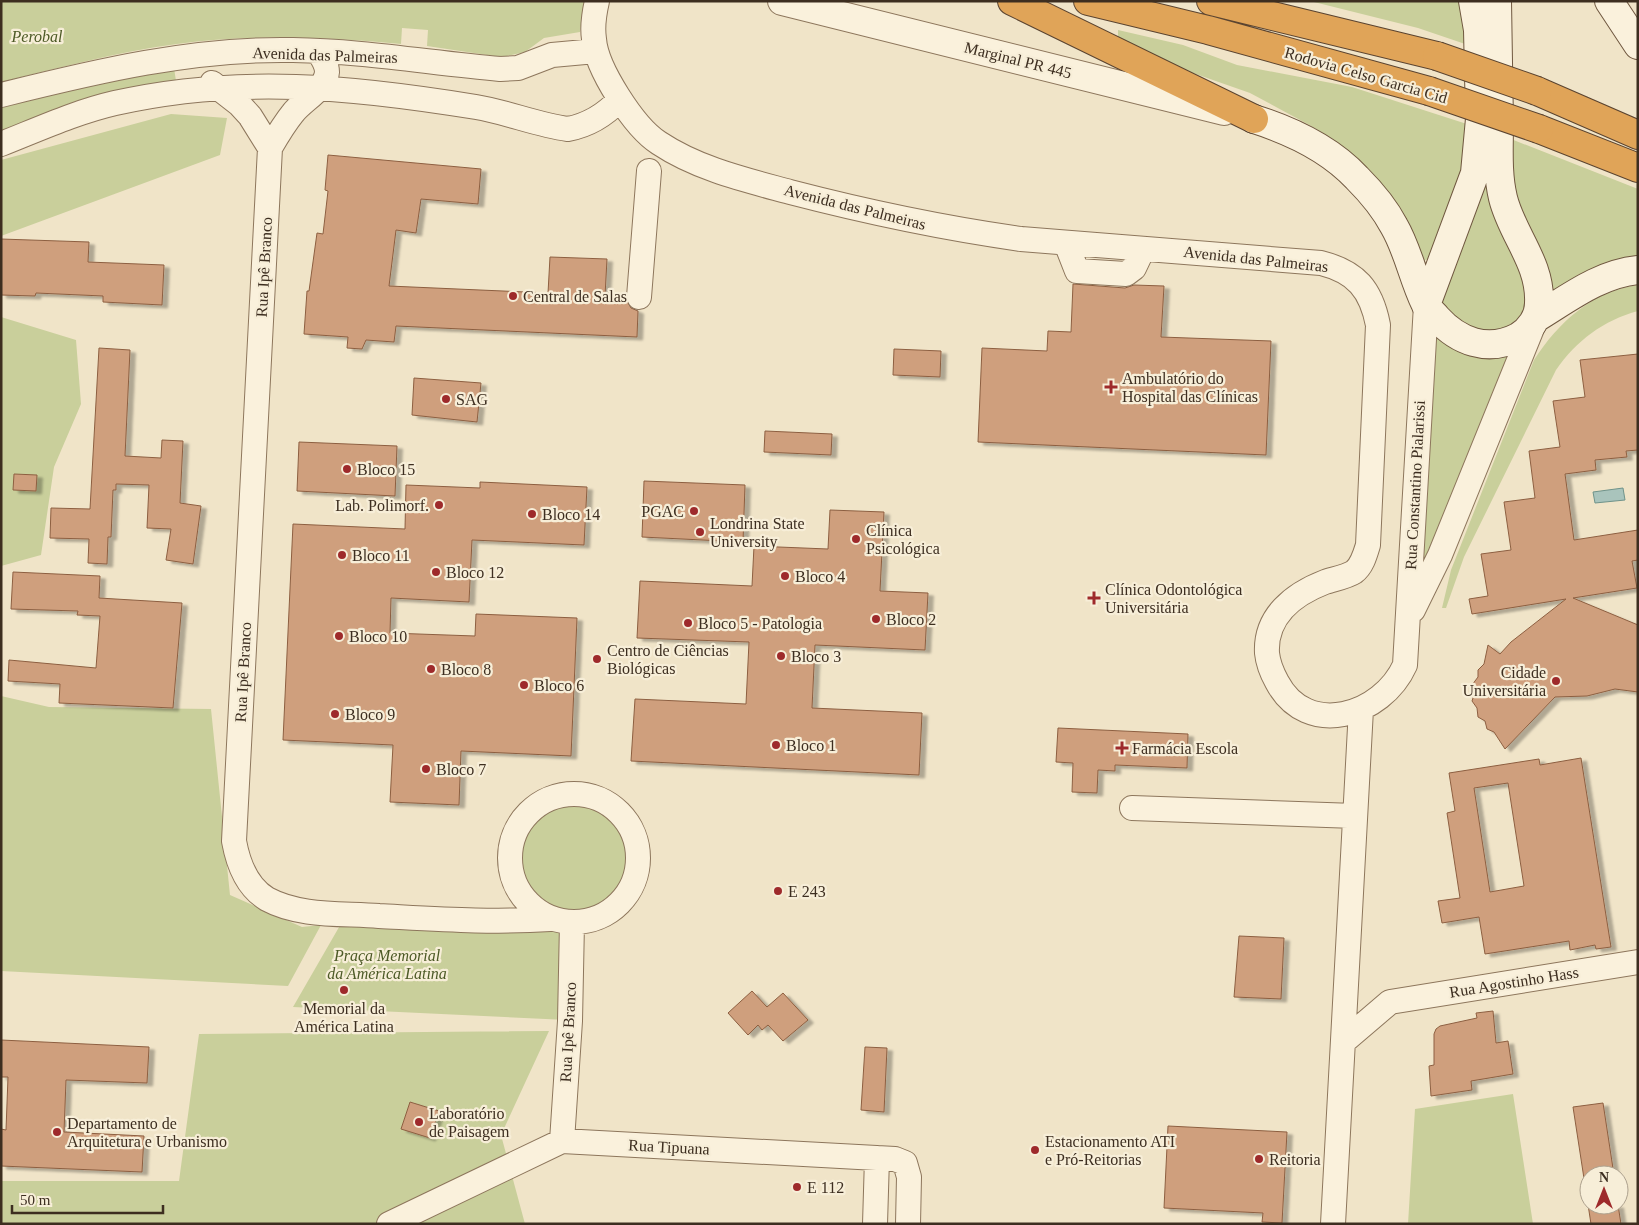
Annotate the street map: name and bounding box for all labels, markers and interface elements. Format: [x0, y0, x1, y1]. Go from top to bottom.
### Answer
park label: Perobal [11, 28, 63, 45]
street label: Marginal PR 445 [962, 38, 1073, 83]
street label: Avenida das Palmeiras [252, 44, 398, 66]
street label: Rodovia Celso Garcia Cid [1283, 44, 1449, 106]
street label: Avenida das Palmeiras [782, 181, 928, 233]
street label: Rua Ipê Branco [253, 216, 276, 318]
street label: Avenida das Palmeiras [1183, 243, 1329, 275]
place label: Central de Salas [523, 288, 627, 305]
marker: Central de Salas [507, 290, 519, 302]
place label: Ambulatório do Hospital das Clínicas [1122, 370, 1258, 406]
marker: Ambulatório do Hospital das Clínicas [1104, 380, 1118, 394]
place label: SAG [456, 391, 488, 408]
marker: SAG [440, 393, 452, 405]
street label: Rua Constantino Pialarissi [1402, 399, 1428, 570]
place label: Bloco 15 [357, 461, 415, 478]
marker: Bloco 15 [341, 463, 353, 475]
place label: Lab. Polimorf. [335, 497, 429, 514]
marker: Lab. Polimorf. [433, 499, 445, 511]
place label: PGAC [641, 503, 684, 520]
marker: PGAC [688, 505, 700, 517]
place label: Bloco 14 [542, 506, 600, 523]
marker: Bloco 14 [526, 508, 538, 520]
place label: Londrina State University [710, 515, 805, 551]
place label: Clínica Psicológica [866, 522, 940, 558]
marker: Londrina State University [694, 526, 706, 538]
marker: Clínica Psicológica [850, 533, 862, 545]
place label: Bloco 11 [352, 547, 410, 564]
marker: Bloco 11 [336, 549, 348, 561]
place label: Bloco 12 [446, 564, 504, 581]
marker: Bloco 12 [430, 566, 442, 578]
place label: Bloco 4 [795, 568, 845, 585]
marker: Bloco 4 [779, 570, 791, 582]
place label: Clínica Odontológica Universitária [1105, 581, 1242, 616]
marker: Clínica Odontológica Universitária [1087, 591, 1101, 605]
place label: Bloco 2 [886, 611, 936, 628]
marker: Bloco 2 [870, 613, 882, 625]
place label: Bloco 5 - Patologia [698, 615, 822, 633]
marker: Bloco 5 - Patologia [682, 617, 694, 629]
street label: Rua Ipê Branco [232, 621, 255, 723]
place label: Bloco 10 [349, 628, 407, 645]
marker: Bloco 10 [333, 630, 345, 642]
place label: Centro de Ciências Biológicas [607, 642, 729, 678]
place label: Bloco 3 [791, 648, 841, 665]
marker: Bloco 3 [775, 650, 787, 662]
marker: Centro de Ciências Biológicas [591, 653, 603, 665]
place label: Bloco 8 [441, 661, 491, 678]
marker: Bloco 8 [425, 663, 437, 675]
place label: Cidade Universitária [1462, 664, 1546, 699]
marker: Cidade Universitária [1550, 675, 1562, 687]
place label: Bloco 6 [534, 677, 584, 694]
marker: Bloco 6 [518, 679, 530, 691]
place label: Bloco 9 [345, 706, 395, 723]
marker: Bloco 9 [329, 708, 341, 720]
place label: Bloco 1 [786, 737, 836, 754]
marker: Bloco 1 [770, 739, 782, 751]
place label: Farmácia Escola [1132, 740, 1238, 757]
marker: Farmácia Escola [1116, 742, 1128, 754]
place label: Bloco 7 [436, 761, 486, 778]
marker: Bloco 7 [420, 763, 432, 775]
place label: E 243 [788, 883, 826, 900]
marker: E 243 [772, 885, 784, 897]
park label: Praça Memorial da América Latina [327, 947, 447, 982]
street label: Rua Agostinho Hass [1448, 963, 1580, 1002]
street label: Rua Ipê Branco [557, 981, 580, 1083]
marker: Memorial da América Latina [338, 984, 350, 996]
place label: Memorial da América Latina [294, 1000, 394, 1035]
place label: Laboratório de Paisagem [429, 1105, 510, 1141]
place label: Departamento de Arquitetura e Urbanismo [67, 1115, 227, 1151]
marker: Laboratório de Paisagem [413, 1116, 425, 1128]
marker: Departamento de Arquitetura e Urbanismo [51, 1126, 63, 1138]
place label: Estacionamento ATI e Pró-Reitorias [1045, 1133, 1175, 1168]
street label: Rua Tipuana [628, 1136, 710, 1159]
marker: Estacionamento ATI e Pró-Reitorias [1029, 1144, 1041, 1156]
place label: Reitoria [1269, 1151, 1321, 1168]
marker: Reitoria [1253, 1153, 1265, 1165]
north arrow [1579, 1165, 1629, 1215]
text: N [1599, 1170, 1609, 1185]
place label: E 112 [807, 1179, 844, 1196]
marker: E 112 [791, 1181, 803, 1193]
scale bar [12, 1182, 164, 1214]
text: 50 m [20, 1192, 51, 1208]

